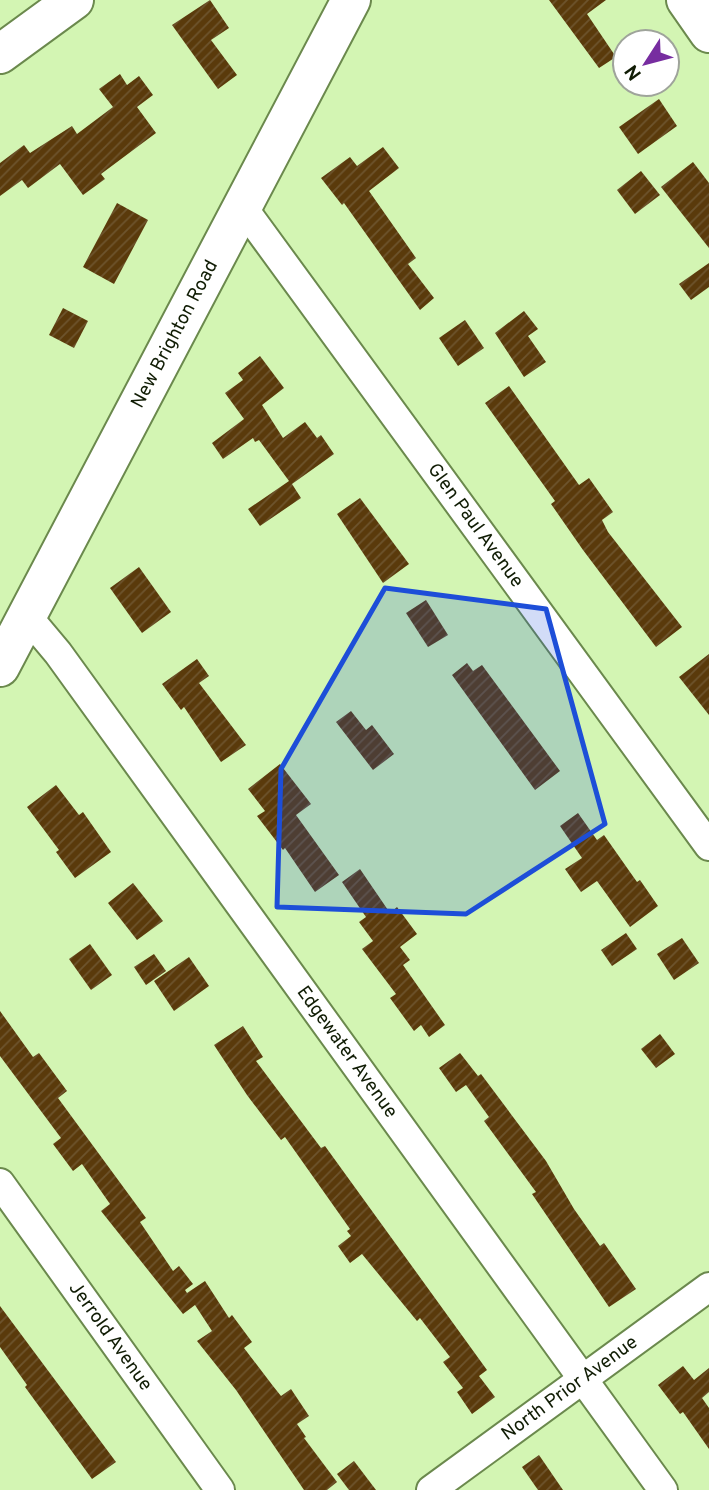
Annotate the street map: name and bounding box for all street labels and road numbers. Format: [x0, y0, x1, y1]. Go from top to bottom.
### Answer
street label: New Brighton Road [126, 256, 224, 412]
street label: Glen Paul Avenue [422, 459, 528, 593]
street label: Edgewater Avenue [291, 982, 402, 1123]
street label: Jerrold Avenue [63, 1277, 157, 1396]
street label: North Prior Avenue [497, 1331, 643, 1446]

